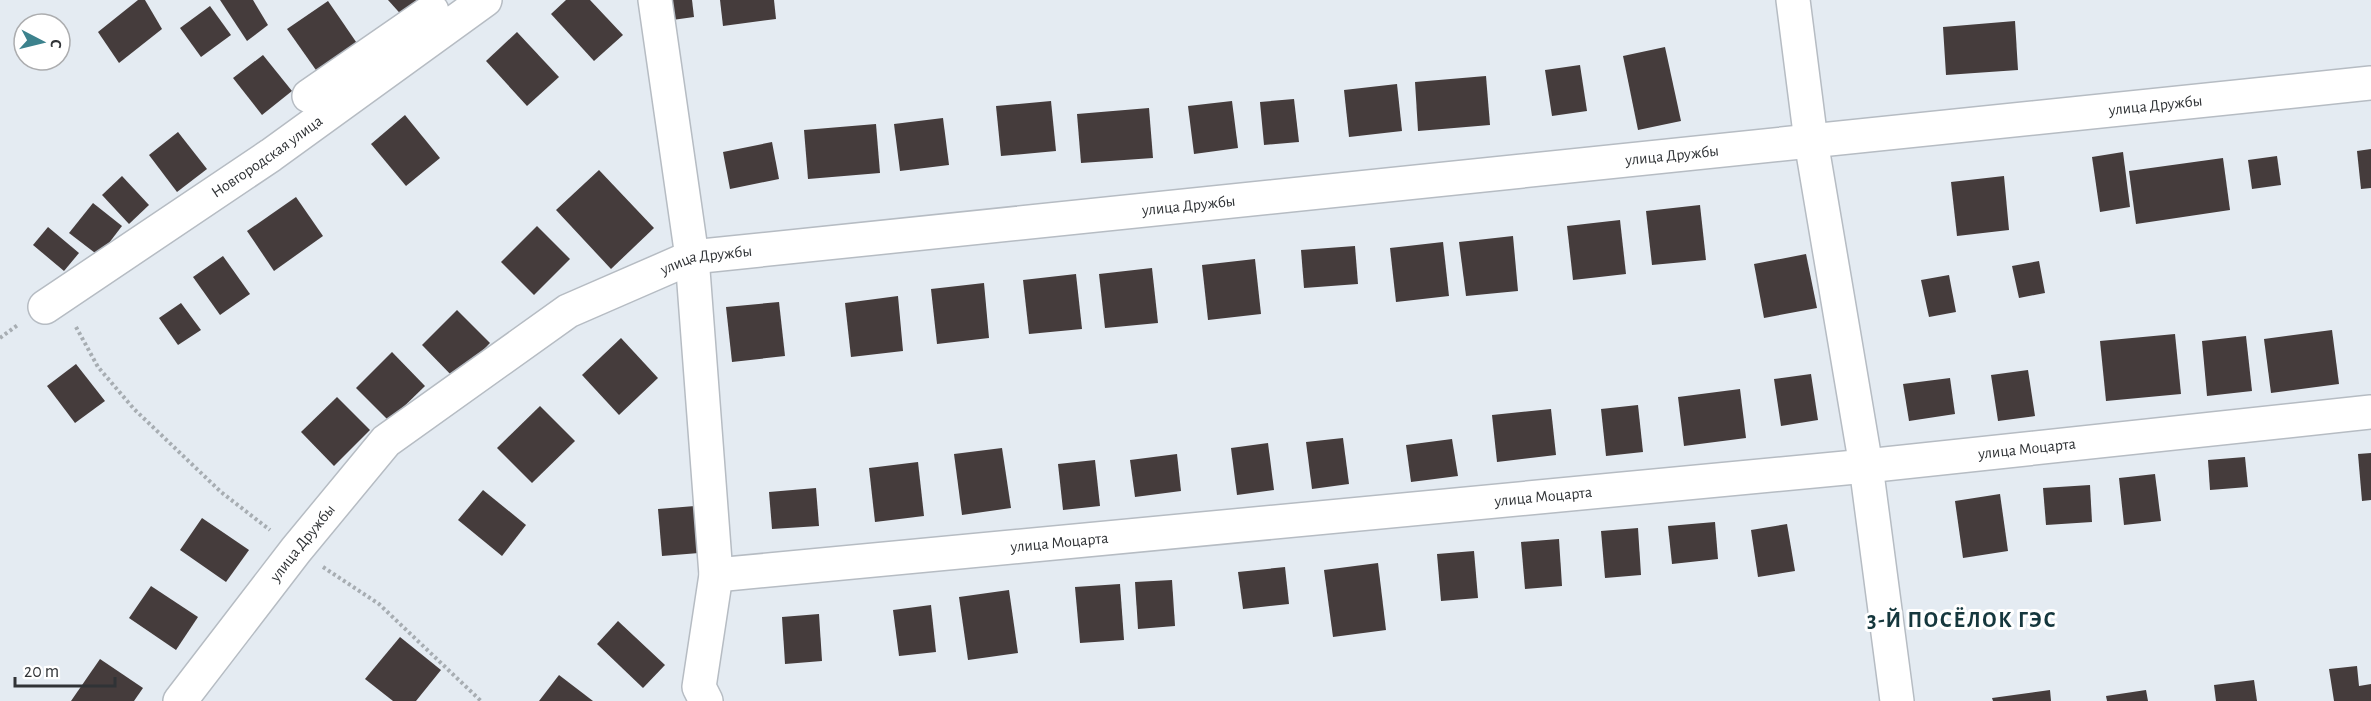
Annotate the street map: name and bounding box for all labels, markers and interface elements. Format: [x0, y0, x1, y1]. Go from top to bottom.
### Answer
north arrow [12, 12, 72, 72]
text: С [47, 38, 64, 49]
street label: улица Дружбы [2107, 93, 2203, 119]
street label: Новгородская улица [208, 113, 325, 201]
street label: улица Дружбы [1624, 143, 1720, 169]
street label: улица Дружбы [1140, 193, 1236, 219]
street label: улица Дружбы [657, 243, 753, 279]
street label: улица Моцарта [1976, 436, 2077, 463]
street label: улица Моцарта [1493, 484, 1593, 510]
street label: улица Дружбы [266, 501, 338, 586]
street label: улица Моцарта [1009, 530, 1109, 556]
district label: 3-Й ПОСЁЛОК ГЭС [1867, 607, 2057, 631]
scale bar [15, 650, 116, 688]
text: 20 m [24, 663, 59, 681]

